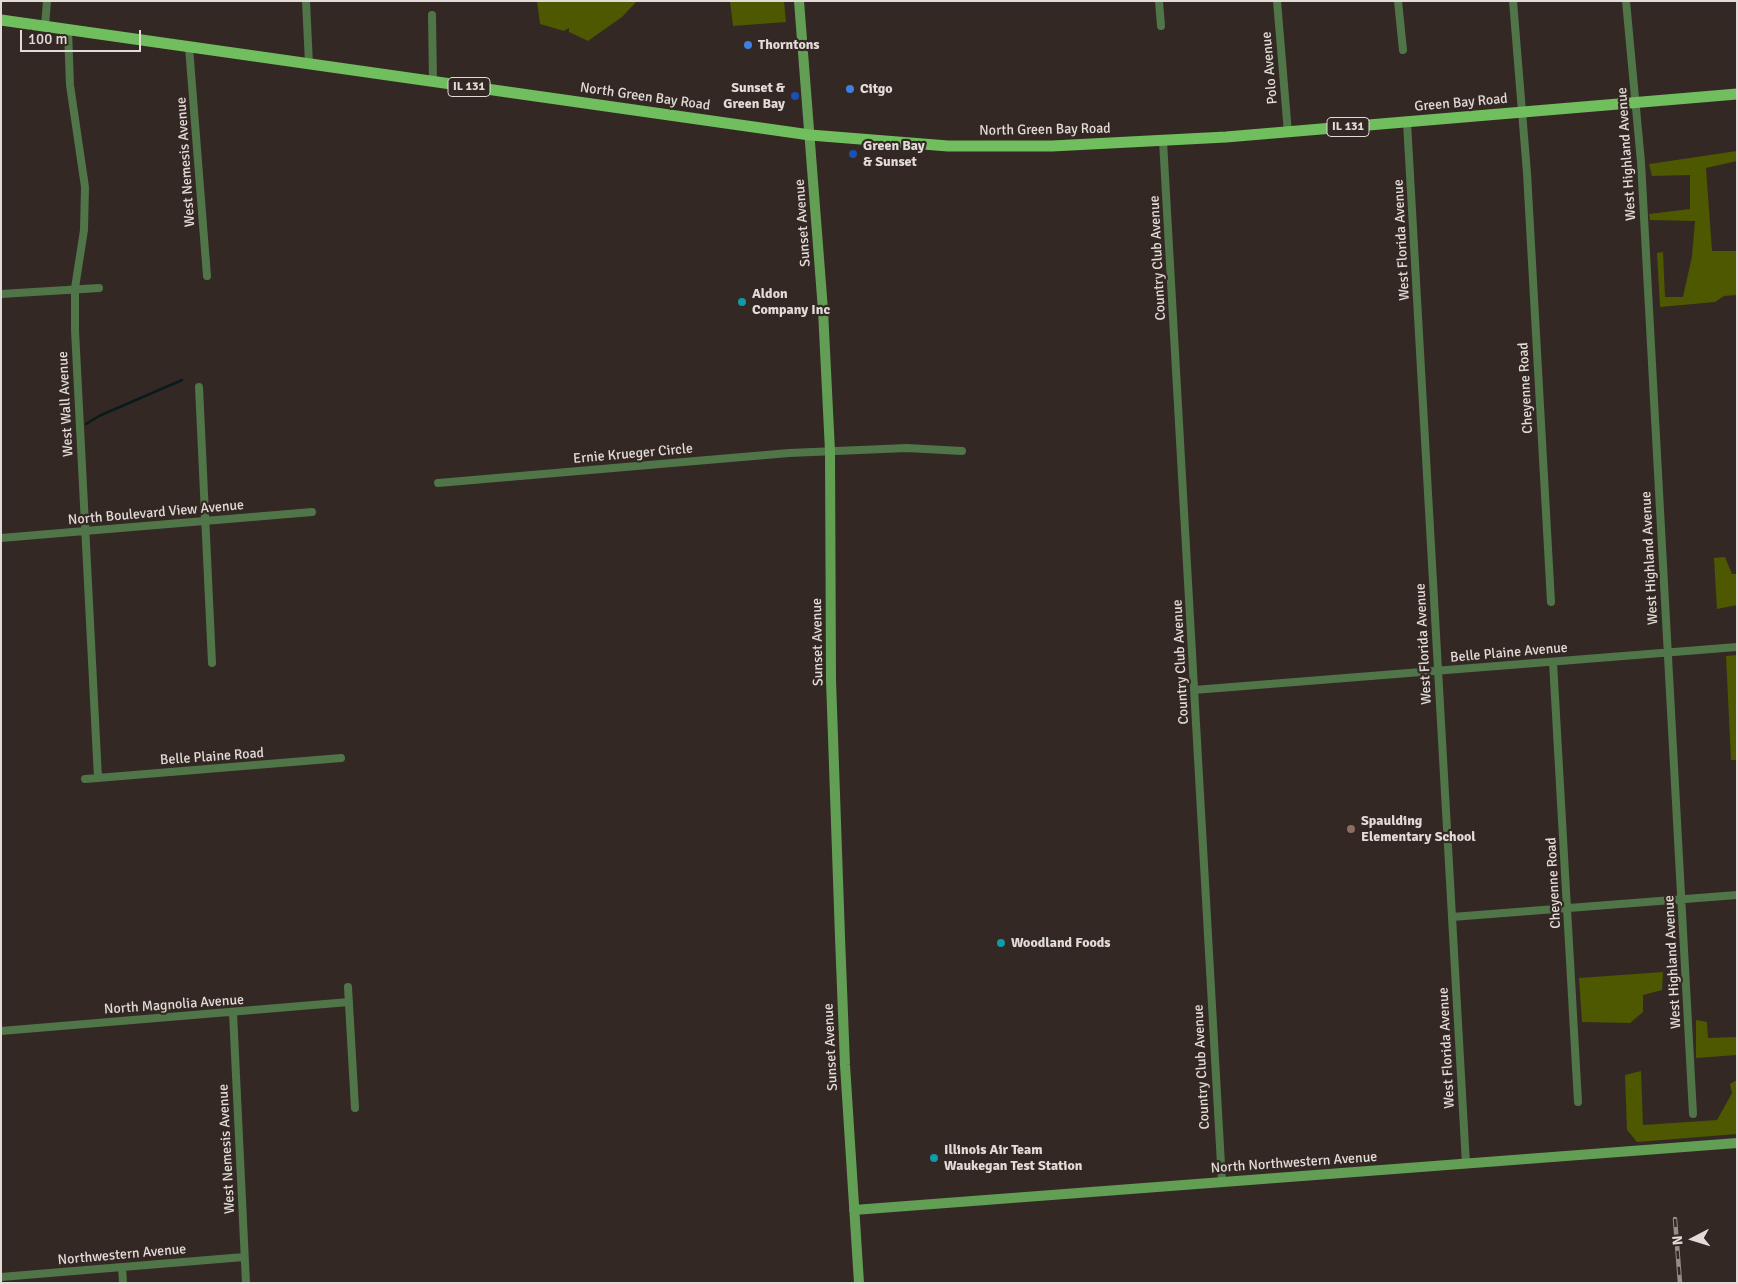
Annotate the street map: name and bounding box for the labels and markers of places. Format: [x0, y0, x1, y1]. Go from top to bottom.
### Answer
place label: Thorntons [758, 37, 820, 53]
marker: Thorntons [742, 39, 754, 51]
place label: Sunset & Green Bay [723, 80, 785, 112]
place label: Citgo [860, 81, 893, 97]
marker: Citgo [844, 83, 856, 95]
marker: Sunset & Green Bay [789, 90, 801, 102]
place label: Green Bay & Sunset [863, 138, 925, 170]
marker: Green Bay & Sunset [847, 148, 859, 160]
place label: Aldon Company Inc [752, 286, 830, 318]
marker: Aldon Company Inc [736, 296, 748, 308]
place label: Spaulding Elementary School [1361, 813, 1476, 846]
marker: Spaulding Elementary School [1345, 823, 1357, 835]
place label: Woodland Foods [1011, 935, 1111, 951]
marker: Woodland Foods [995, 937, 1007, 949]
place label: Illinois Air Team Waukegan Test Station [944, 1142, 1082, 1174]
marker: Illinois Air Team Waukegan Test Station [928, 1152, 940, 1164]

